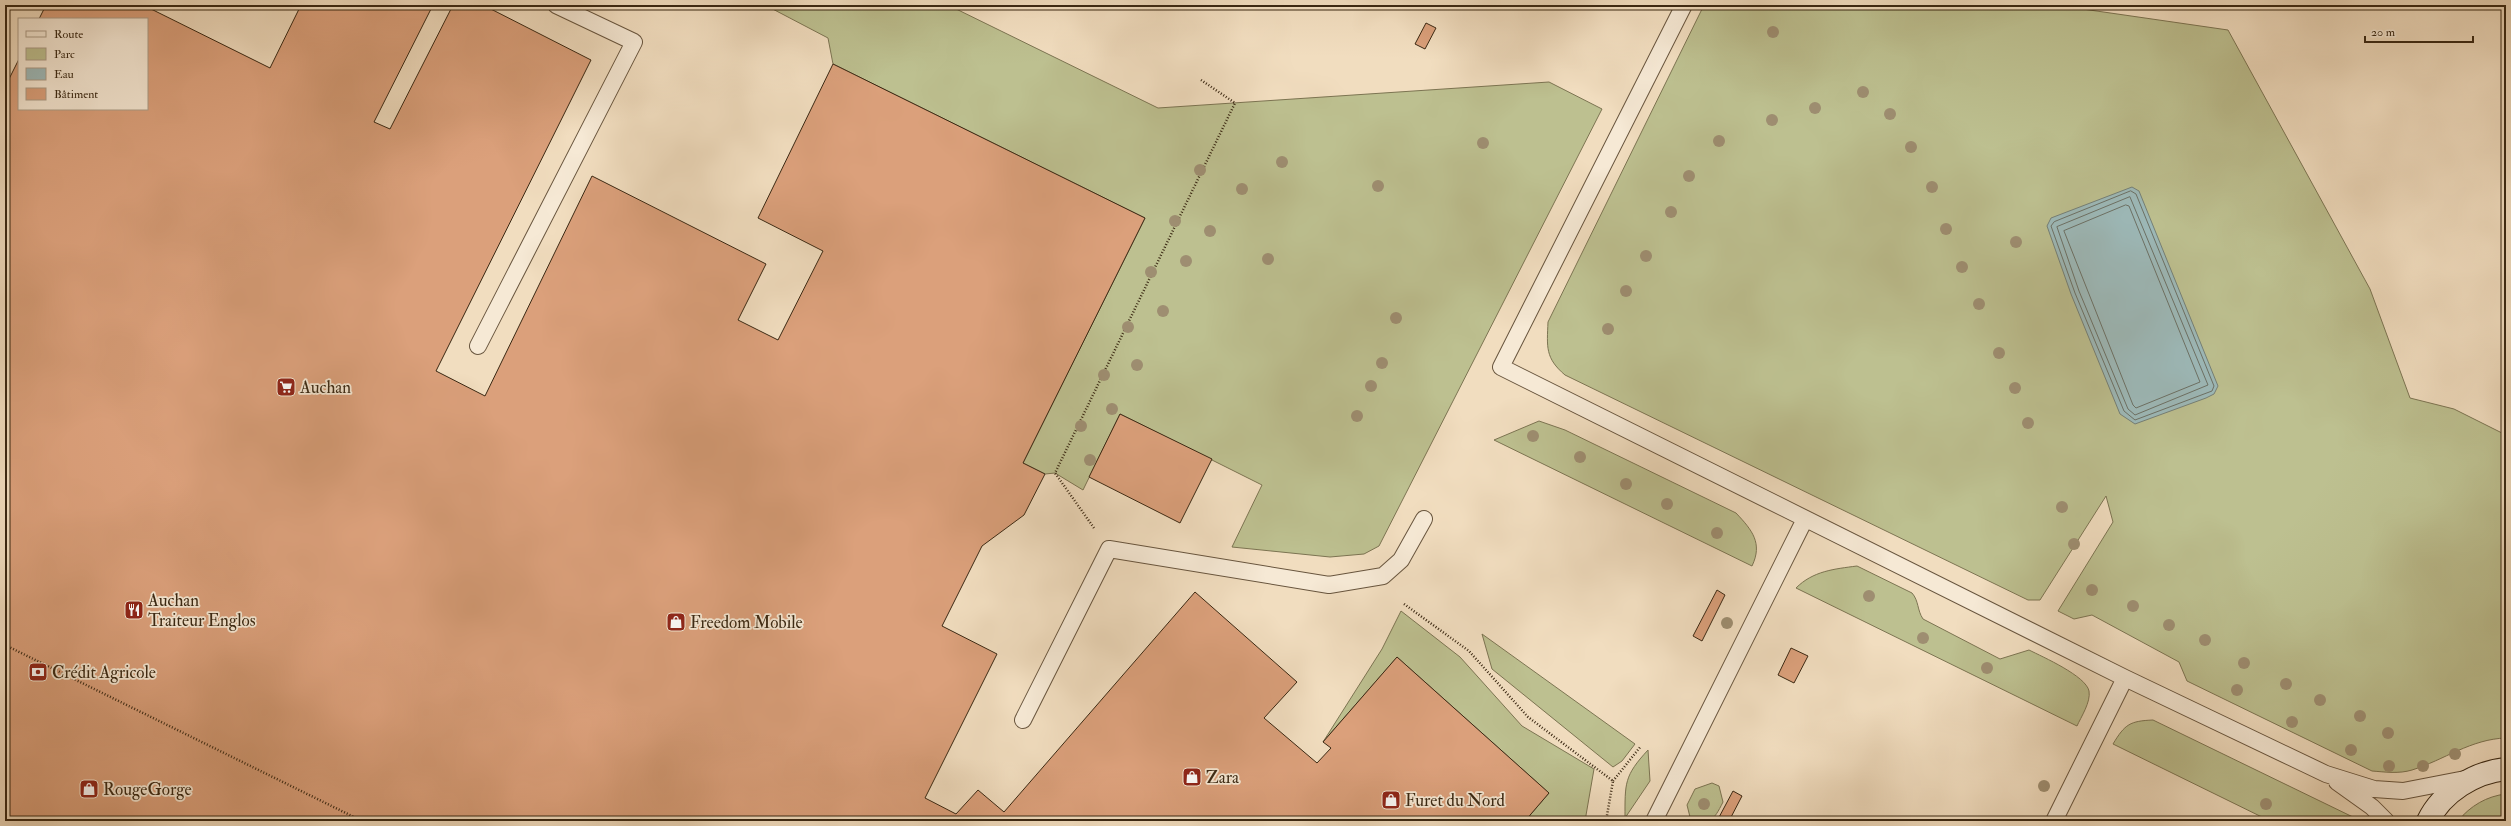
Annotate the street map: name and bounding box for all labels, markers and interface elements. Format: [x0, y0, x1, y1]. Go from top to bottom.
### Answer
legend [18, 18, 148, 110]
scale bar [2365, 18, 2473, 44]
text: 20 m [2371, 25, 2396, 40]
text: Route [54, 27, 83, 42]
text: Parc [54, 47, 75, 62]
text: Eau [54, 67, 74, 82]
text: Bâtiment [54, 87, 98, 102]
supermarket icon: Auchan [275, 376, 297, 398]
place label: Auchan [299, 377, 351, 398]
place label: Auchan Traiteur Englos [147, 590, 256, 631]
restaurant icon: Auchan Traiteur Englos [123, 599, 145, 621]
shop icon: Freedom Mobile [665, 611, 687, 633]
place label: Freedom Mobile [690, 612, 803, 633]
bank icon: Crédit Agricole [27, 661, 49, 683]
place label: Crédit Agricole [52, 662, 156, 683]
shop icon: Zara [1181, 766, 1203, 788]
place label: Zara [1206, 767, 1240, 788]
shop icon: RougeGorge [78, 778, 100, 800]
place label: RougeGorge [103, 779, 192, 800]
shop icon: Furet du Nord [1380, 789, 1402, 811]
place label: Furet du Nord [1405, 790, 1506, 811]

